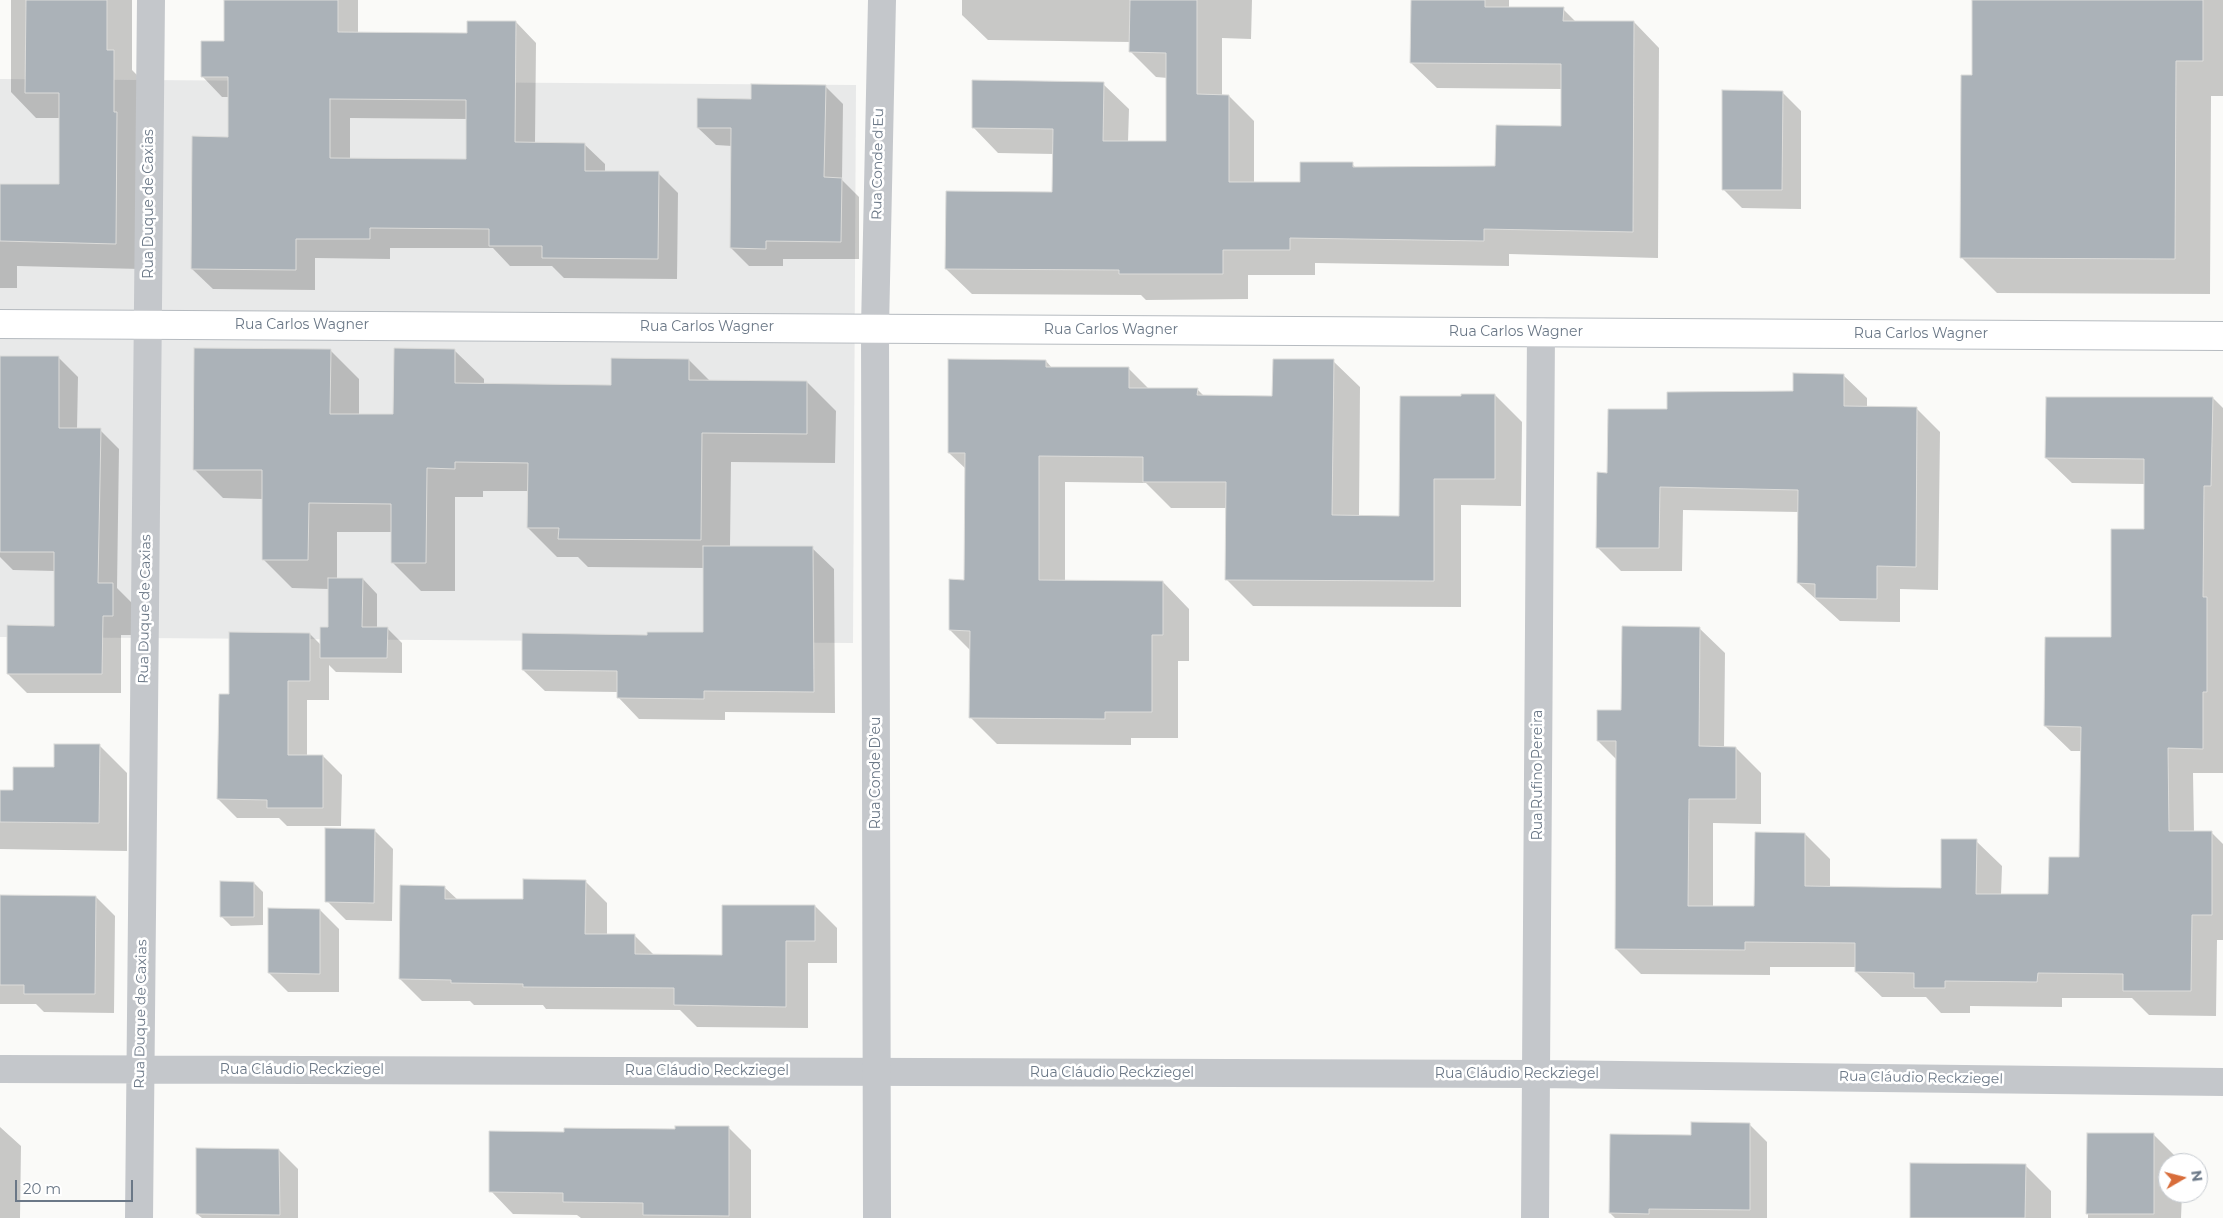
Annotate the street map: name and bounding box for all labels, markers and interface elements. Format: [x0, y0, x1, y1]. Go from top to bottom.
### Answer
street label: Rua Conde d'Eu [869, 108, 887, 220]
street label: Rua Duque de Caxias [141, 129, 157, 279]
street label: Rua Carlos Wagner [235, 317, 369, 333]
street label: Rua Carlos Wagner [640, 319, 774, 335]
street label: Rua Carlos Wagner [1044, 322, 1178, 338]
street label: Rua Carlos Wagner [1449, 324, 1583, 340]
street label: Rua Carlos Wagner [1854, 326, 1988, 342]
street label: Rua Duque de Caxias [135, 534, 155, 684]
street label: Rua Rufino Pereira [1530, 710, 1546, 840]
street label: Rua Conde D'eu [868, 717, 884, 829]
street label: Rua Duque de Caxias [131, 939, 151, 1089]
street label: Rua Cláudio Reckziegel [220, 1062, 384, 1078]
street label: Rua Cláudio Reckziegel [625, 1063, 789, 1079]
street label: Rua Cláudio Reckziegel [1030, 1065, 1194, 1081]
street label: Rua Cláudio Reckziegel [1435, 1066, 1599, 1082]
street label: Rua Cláudio Reckziegel [1839, 1068, 2003, 1088]
north arrow [2158, 1153, 2208, 1203]
text: N [2187, 1169, 2207, 1183]
scale bar [18, 1170, 135, 1202]
text: 20 m [23, 1179, 61, 1198]

